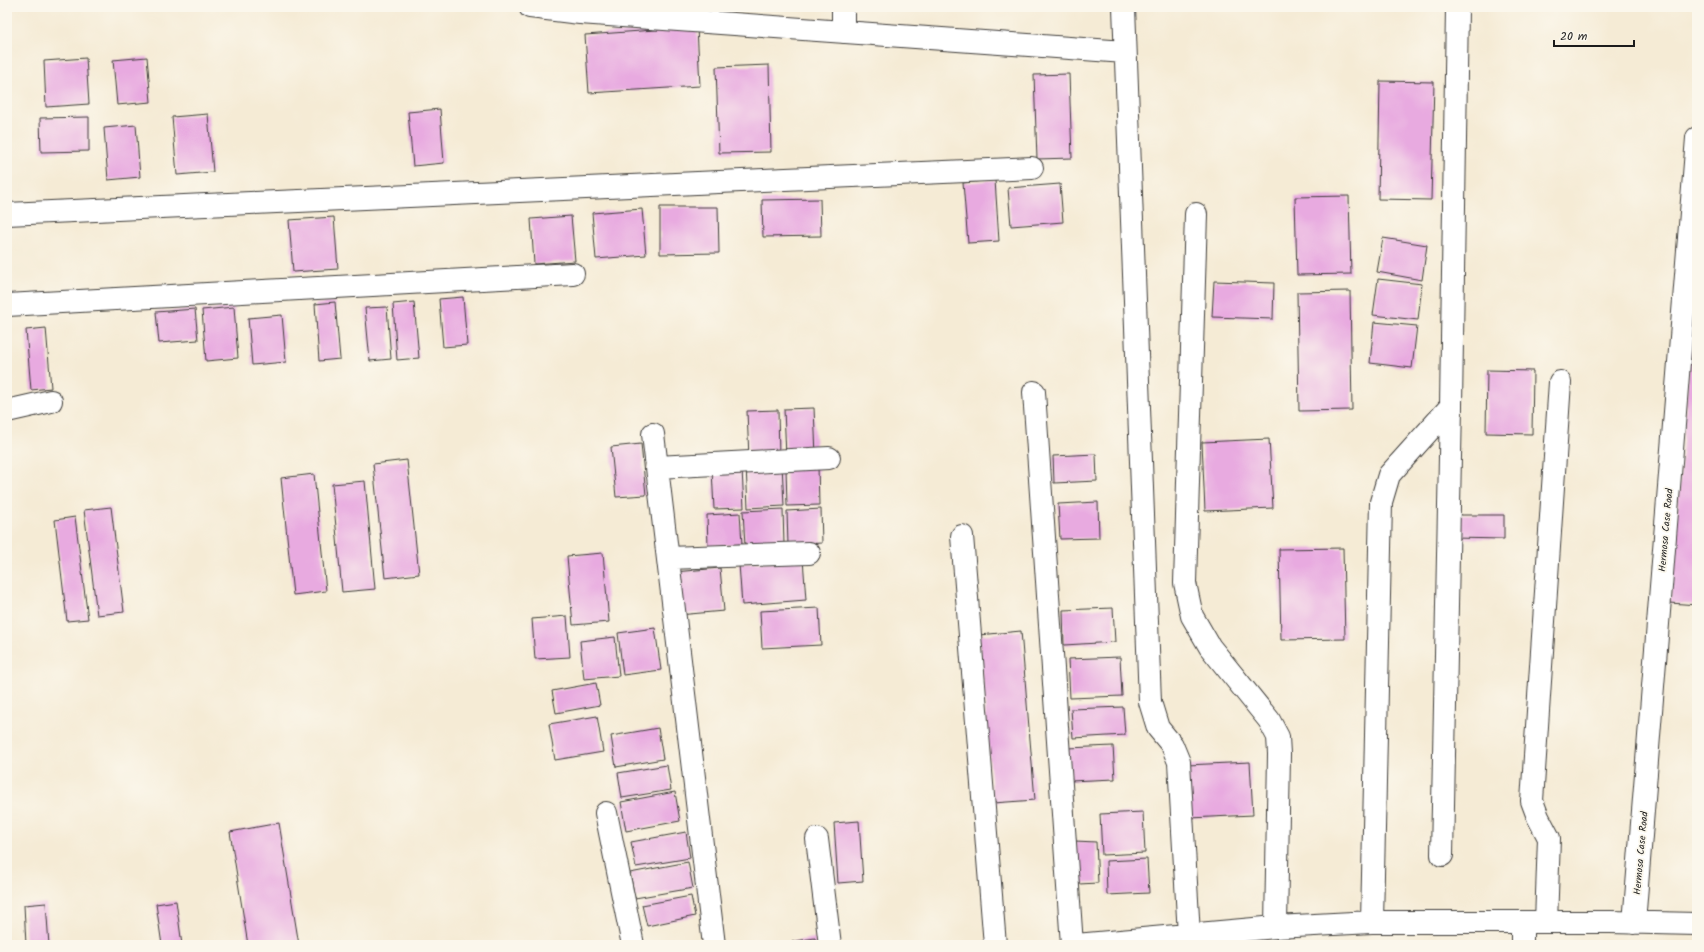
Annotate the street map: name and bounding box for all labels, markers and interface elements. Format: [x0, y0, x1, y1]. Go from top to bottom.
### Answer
scale bar [1554, 22, 1634, 48]
text: 20 m [1560, 27, 1588, 46]
street label: Hermosa Case Road [1654, 487, 1678, 572]
street label: Hermosa Case Road [1629, 810, 1653, 895]

